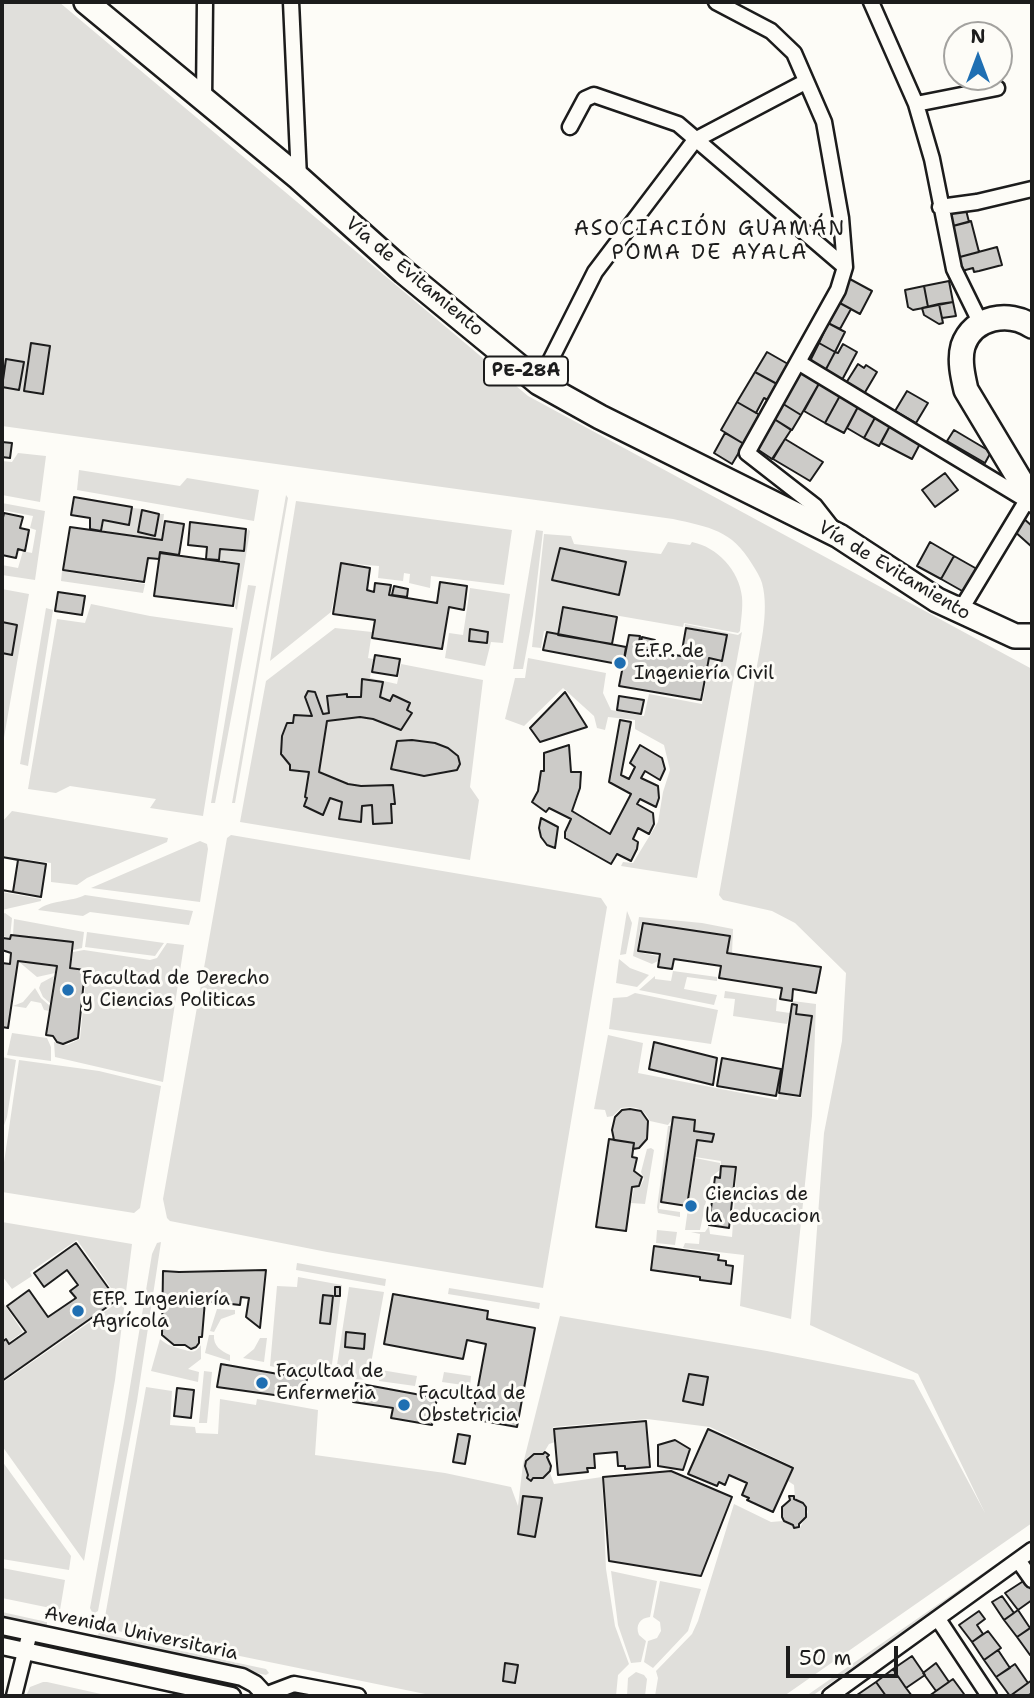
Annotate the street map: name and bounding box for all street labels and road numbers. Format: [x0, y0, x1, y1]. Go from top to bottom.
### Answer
street label: Vía de Evitamiento [340, 213, 488, 341]
road number: PE-28A [484, 356, 568, 386]
street label: Vía de Evitamiento [814, 517, 974, 625]
street label: Avenida Universitaria [42, 1602, 240, 1666]

